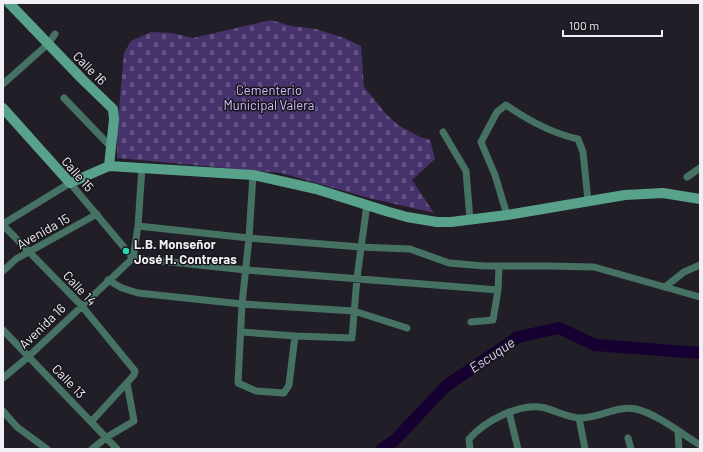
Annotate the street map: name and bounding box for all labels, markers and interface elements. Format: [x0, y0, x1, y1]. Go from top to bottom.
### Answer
scale bar [563, 12, 662, 38]
text: 100 m [569, 18, 599, 32]
street label: Calle 16 [70, 48, 110, 88]
park label: Cementerio Municipal Valera [223, 82, 315, 113]
street label: Calle 15 [58, 153, 98, 195]
street label: Avenida 15 [14, 210, 73, 252]
place label: L.B. Monseñor José H. Contreras [134, 236, 237, 267]
marker: L.B. Monseñor José H. Contreras [121, 246, 131, 256]
street label: Calle 14 [60, 267, 100, 309]
street label: Avenida 16 [15, 300, 69, 352]
water label: Escuque [466, 333, 518, 376]
street label: Calle 13 [49, 361, 89, 401]

